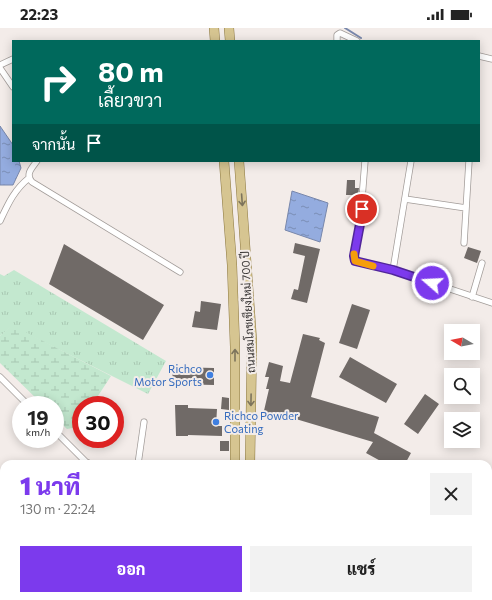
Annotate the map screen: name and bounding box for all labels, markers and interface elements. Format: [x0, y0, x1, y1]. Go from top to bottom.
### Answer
text: 22:23 [20, 5, 58, 23]
text: 80 m [98, 54, 164, 88]
icon: right [32, 56, 84, 108]
text: เลี้ยวขวา [98, 89, 162, 111]
icon: arrive [83, 132, 105, 154]
text: จากนั้น [32, 135, 75, 153]
pin [345, 192, 379, 226]
one-way arrow [238, 193, 245, 206]
icon: arrive [351, 198, 373, 220]
street label: ถนนสมโภชเชียงใหม่ 700 ปี [237, 251, 257, 373]
position arrow [411, 262, 453, 304]
north arrow [444, 324, 480, 360]
map controls [444, 324, 480, 448]
one-way arrow [231, 349, 239, 362]
place label: Richco Motor Sports [134, 362, 202, 388]
button: search [444, 368, 480, 404]
marker: Richco Motor Sports [205, 370, 215, 380]
one-way arrow [247, 393, 255, 406]
speed limit sign: 30 [72, 396, 124, 448]
text: 19 [27, 405, 49, 429]
place label: Richco Powder Coating [224, 409, 299, 435]
button: layers [444, 412, 480, 448]
marker: Richco Powder Coating [211, 417, 221, 427]
text: km/h [26, 426, 50, 438]
text: 1 นาที [20, 471, 80, 500]
button: close [430, 473, 472, 515]
text: 130 m · 22:24 [20, 501, 96, 517]
button: ออก [20, 546, 242, 592]
button: แชร์ [250, 546, 472, 592]

